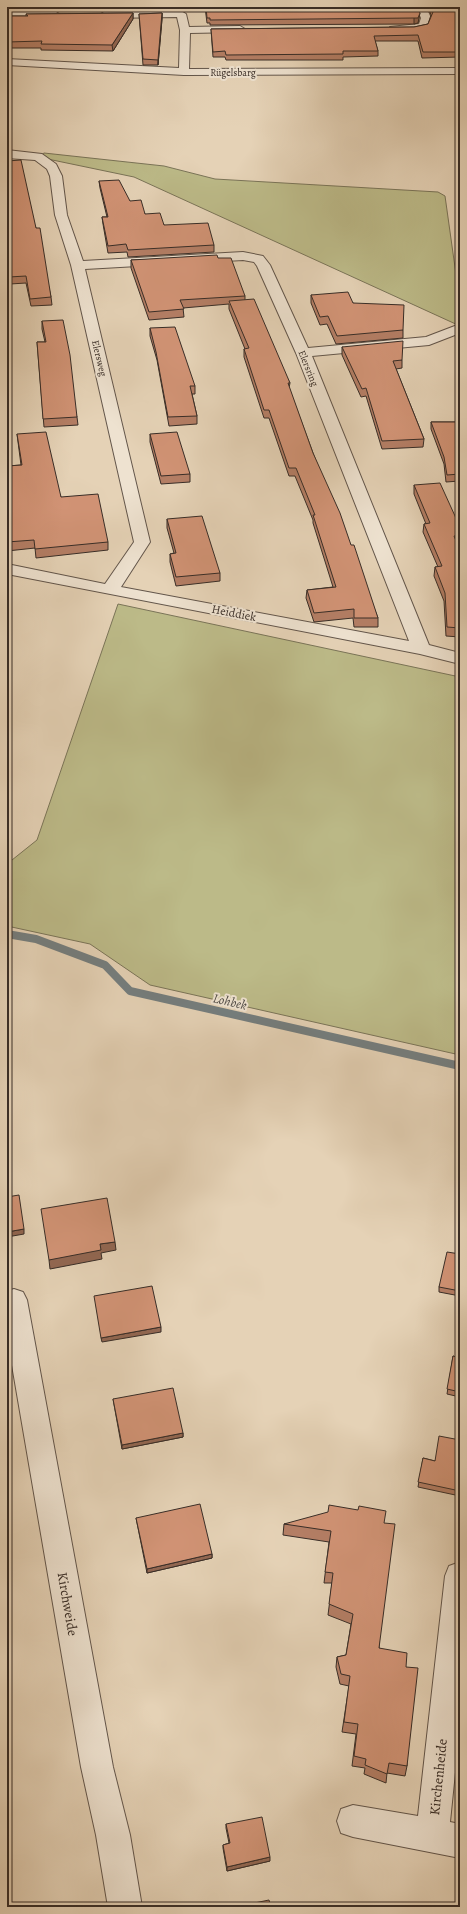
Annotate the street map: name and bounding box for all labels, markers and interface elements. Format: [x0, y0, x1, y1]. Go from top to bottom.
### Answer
street label: Rügelsbarg [210, 66, 256, 79]
street label: Elersweg [89, 339, 110, 378]
street label: Elersring [295, 348, 322, 388]
street label: Heiddiek [210, 601, 258, 625]
water label: Lohbek [211, 989, 249, 1014]
street label: Kirchweide [53, 1571, 82, 1638]
street label: Kirchenheide [425, 1738, 452, 1816]

